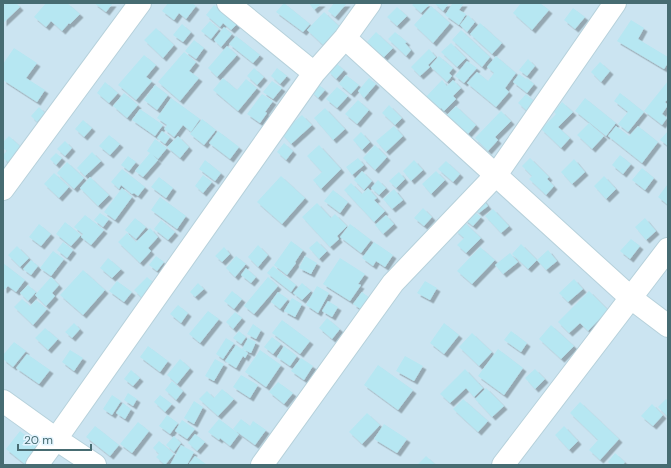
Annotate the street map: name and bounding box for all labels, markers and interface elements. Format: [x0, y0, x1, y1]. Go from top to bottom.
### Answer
scale bar [18, 426, 91, 452]
text: 20 m [24, 432, 53, 448]

